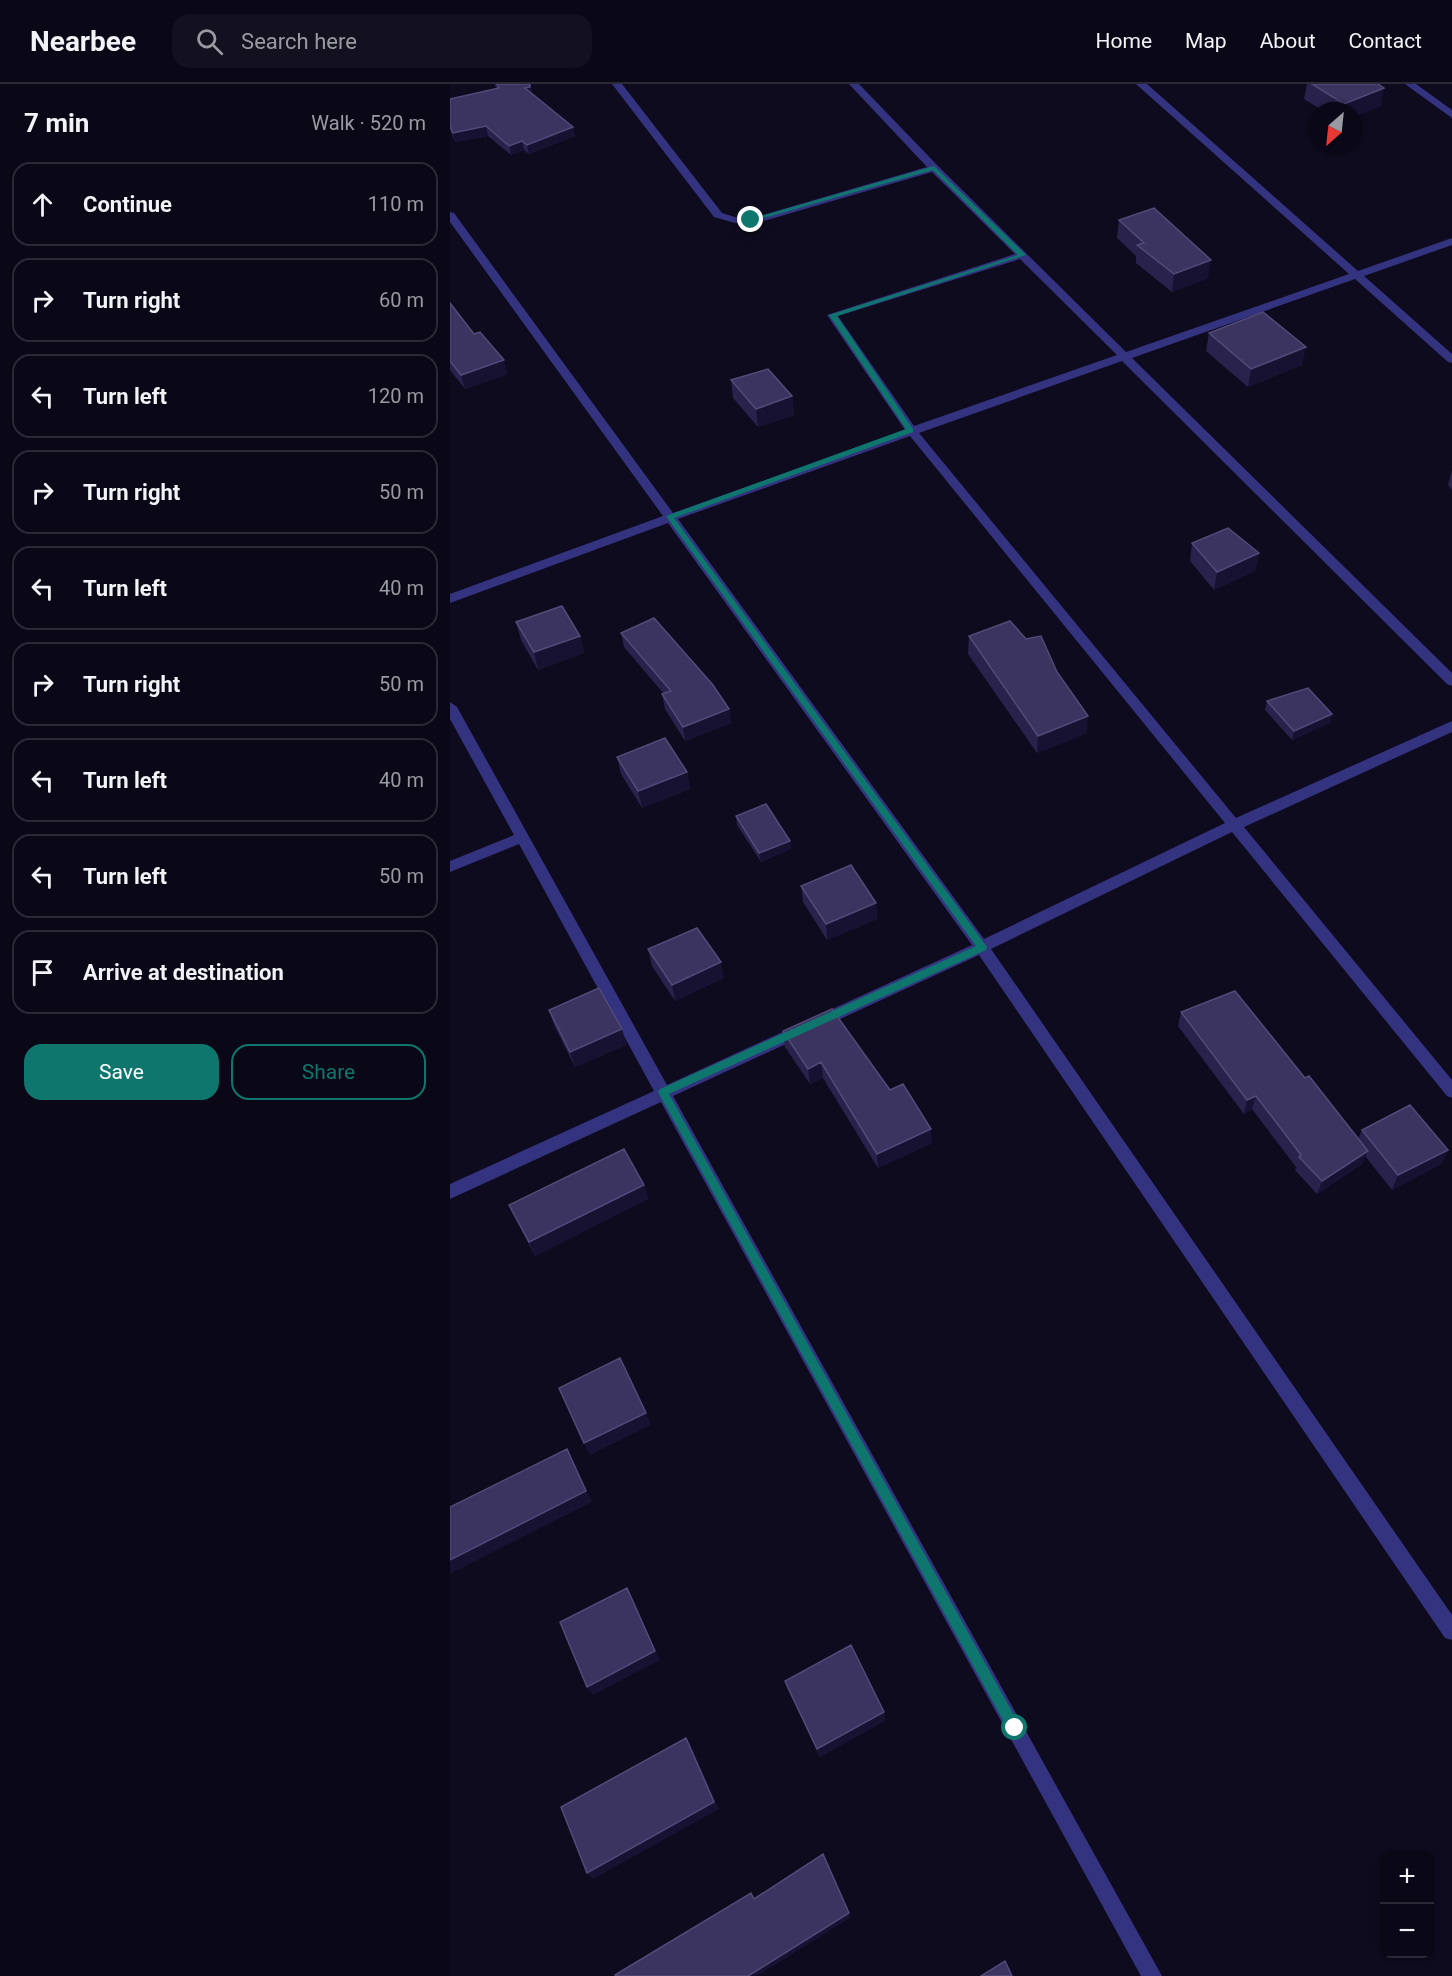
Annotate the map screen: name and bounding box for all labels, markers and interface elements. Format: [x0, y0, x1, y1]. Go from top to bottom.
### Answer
search box [172, 14, 592, 68]
text: Nearbee [30, 25, 136, 58]
icon: search [193, 25, 226, 58]
text: Search here [241, 29, 357, 54]
text: Home [1096, 29, 1152, 53]
text: Map [1185, 29, 1227, 53]
text: About [1260, 29, 1316, 53]
text: Contact [1349, 29, 1422, 53]
north arrow [1308, 102, 1362, 156]
text: 7 min [24, 108, 89, 138]
text: Walk · 520 m [311, 111, 426, 135]
icon: ahead [26, 188, 59, 221]
text: Continue [83, 192, 172, 217]
text: 110 m [368, 192, 424, 216]
route end [737, 206, 763, 232]
icon: right [26, 284, 59, 317]
text: Turn right [83, 288, 180, 313]
text: 60 m [379, 288, 424, 312]
icon: left [26, 380, 59, 413]
text: Turn left [83, 384, 167, 409]
text: 120 m [368, 384, 424, 408]
icon: right [26, 476, 59, 509]
text: Turn right [83, 480, 180, 505]
text: 50 m [379, 480, 424, 504]
icon: left [26, 572, 59, 605]
text: Turn left [83, 576, 167, 601]
text: 40 m [379, 576, 424, 600]
icon: right [26, 668, 59, 701]
text: Turn right [83, 672, 180, 697]
text: 50 m [379, 672, 424, 696]
icon: left [26, 764, 59, 797]
text: Turn left [83, 768, 167, 793]
text: 40 m [379, 768, 424, 792]
icon: left [26, 860, 59, 893]
text: Turn left [83, 864, 167, 889]
text: 50 m [379, 864, 424, 888]
icon: arrive [26, 956, 59, 989]
text: Arrive at destination [83, 960, 284, 985]
button: Save [24, 1044, 219, 1100]
button: Share [231, 1044, 426, 1100]
route start [1001, 1714, 1027, 1740]
map controls [1380, 1850, 1434, 1958]
button: + [1380, 1850, 1434, 1904]
button: − [1380, 1904, 1434, 1958]

